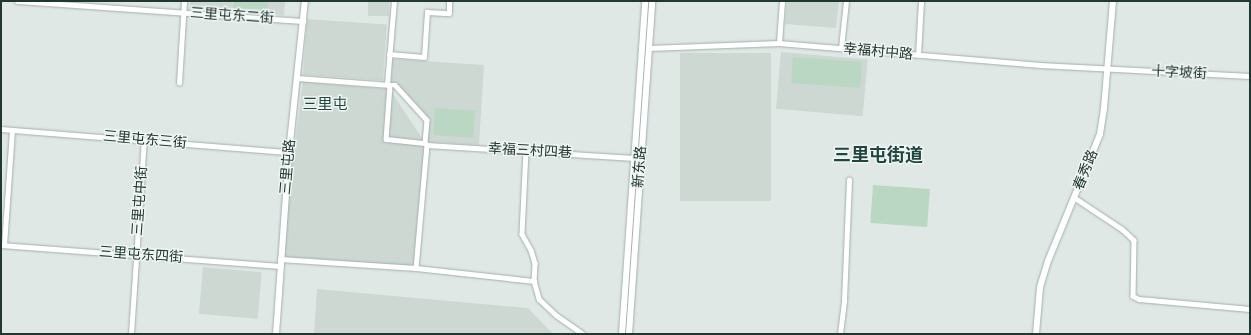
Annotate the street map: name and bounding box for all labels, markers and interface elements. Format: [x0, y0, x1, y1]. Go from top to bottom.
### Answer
street label: 三里屯东二街 [190, 5, 274, 27]
street label: 幸福村中路 [842, 41, 914, 63]
street label: 十字坡街 [1151, 63, 1207, 83]
district label: 三里屯 [303, 96, 347, 114]
street label: 三里屯东三街 [102, 128, 188, 152]
street label: 三里屯路 [277, 138, 299, 196]
street label: 幸福三村四巷 [488, 140, 572, 162]
district label: 三里屯街道 [833, 144, 923, 166]
street label: 新东路 [630, 145, 650, 189]
street label: 春秀路 [1070, 147, 1102, 193]
street label: 三里屯中街 [129, 165, 151, 237]
street label: 三里屯东四街 [99, 244, 183, 266]

